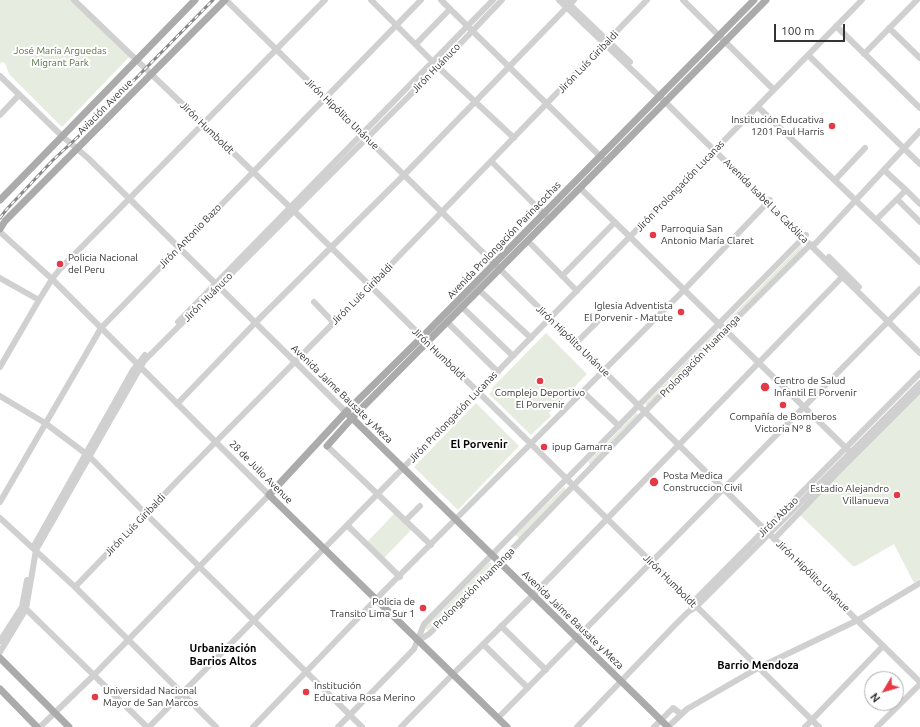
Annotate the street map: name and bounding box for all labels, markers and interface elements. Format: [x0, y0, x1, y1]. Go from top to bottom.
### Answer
scale bar [776, 16, 847, 42]
text: 100 m [781, 24, 814, 37]
street label: Jirón Luís Giribaldi [555, 28, 621, 96]
street label: Jirón Huánuco [409, 41, 463, 95]
park label: José María Arguedas Migrant Park [14, 45, 106, 68]
street label: Jirón Hipólito Unánue [303, 76, 381, 152]
street label: Aviación Avenue [75, 77, 135, 137]
street label: Jirón Humboldt [178, 99, 236, 157]
place label: Institución Educativa 1201 Paul Harris [731, 114, 824, 138]
marker: Institución Educativa 1201 Paul Harris [827, 121, 837, 131]
street label: Jirón Prolongación Lucanas [633, 138, 727, 234]
street label: Avenida Isabel La Católica [721, 156, 811, 246]
street label: Avenida Prolongación Parinacochas [445, 179, 563, 301]
street label: Jirón Antonio Bazo [156, 201, 224, 271]
place label: Parroquia San Antonio María Claret [661, 223, 754, 246]
marker: Parroquia San Antonio María Claret [648, 230, 658, 240]
place label: Policia Nacional del Peru [68, 252, 138, 276]
marker: Policia Nacional del Peru [55, 259, 65, 269]
street label: Jirón Luís Giribaldi [329, 261, 395, 327]
street label: Jirón Huánuco [181, 270, 235, 324]
place label: Iglesia Adventista El Porvenir - Matute [584, 300, 673, 324]
street label: Jirón Hipólito Unánue [534, 303, 612, 379]
marker: Iglesia Adventista El Porvenir - Matute [676, 307, 686, 317]
street label: Prolongación Huamanga [658, 312, 742, 400]
street label: Jirón Humboldt [410, 325, 468, 383]
street label: Avenida Jaime Bausate y Meza [289, 342, 395, 446]
street label: Jirón Prolongación Lucanas [406, 369, 500, 465]
place label: Centro de Salud Infantil El Porvenir [774, 375, 857, 398]
marker: Complejo Deportivo El Porvenir [535, 376, 545, 386]
marker: Centro de Salud Infantil El Porvenir [759, 381, 771, 393]
place label: Complejo Deportivo El Porvenir [495, 387, 585, 410]
marker: Compañía de Bomberos Victoria Nº 8 [778, 400, 788, 410]
place label: Compañía de Bomberos Victoria Nº 8 [730, 411, 836, 434]
district label: El Porvenir [451, 437, 507, 451]
street label: 28 de Julio Avenue [227, 438, 295, 506]
place label: ipup Gamarra [552, 441, 612, 453]
marker: ipup Gamarra [539, 442, 549, 452]
place label: Posta Medica Construccion Civil [663, 470, 742, 494]
marker: Posta Medica Construccion Civil [648, 476, 660, 488]
place label: Estadio Alejandro Villanueva [810, 483, 889, 506]
marker: Estadio Alejandro Villanueva [892, 490, 902, 500]
street label: Jirón Luís Giribaldi [102, 491, 168, 559]
street label: Jirón Abtao [755, 494, 801, 540]
street label: Jirón Hipólito Unánue [774, 538, 852, 614]
street label: Prolongación Huamanga [431, 545, 517, 631]
street label: Jirón Humboldt [641, 552, 699, 610]
street label: Avenida Jaime Bausate y Meza [520, 568, 626, 672]
place label: Policia de Transito Lima Sur 1 [330, 596, 415, 620]
marker: Policia de Transito Lima Sur 1 [418, 603, 428, 613]
district label: Urbanización Barrios Altos [189, 641, 257, 667]
district label: Barrio Mendoza [717, 658, 799, 672]
north arrow [864, 671, 904, 711]
place label: Institución Educativa Rosa Merino [314, 680, 415, 704]
place label: Universidad Nacional Mayor de San Marcos [103, 685, 198, 708]
marker: Institución Educativa Rosa Merino [301, 687, 311, 697]
text: N [868, 691, 883, 705]
marker: Universidad Nacional Mayor de San Marcos [90, 692, 100, 702]

